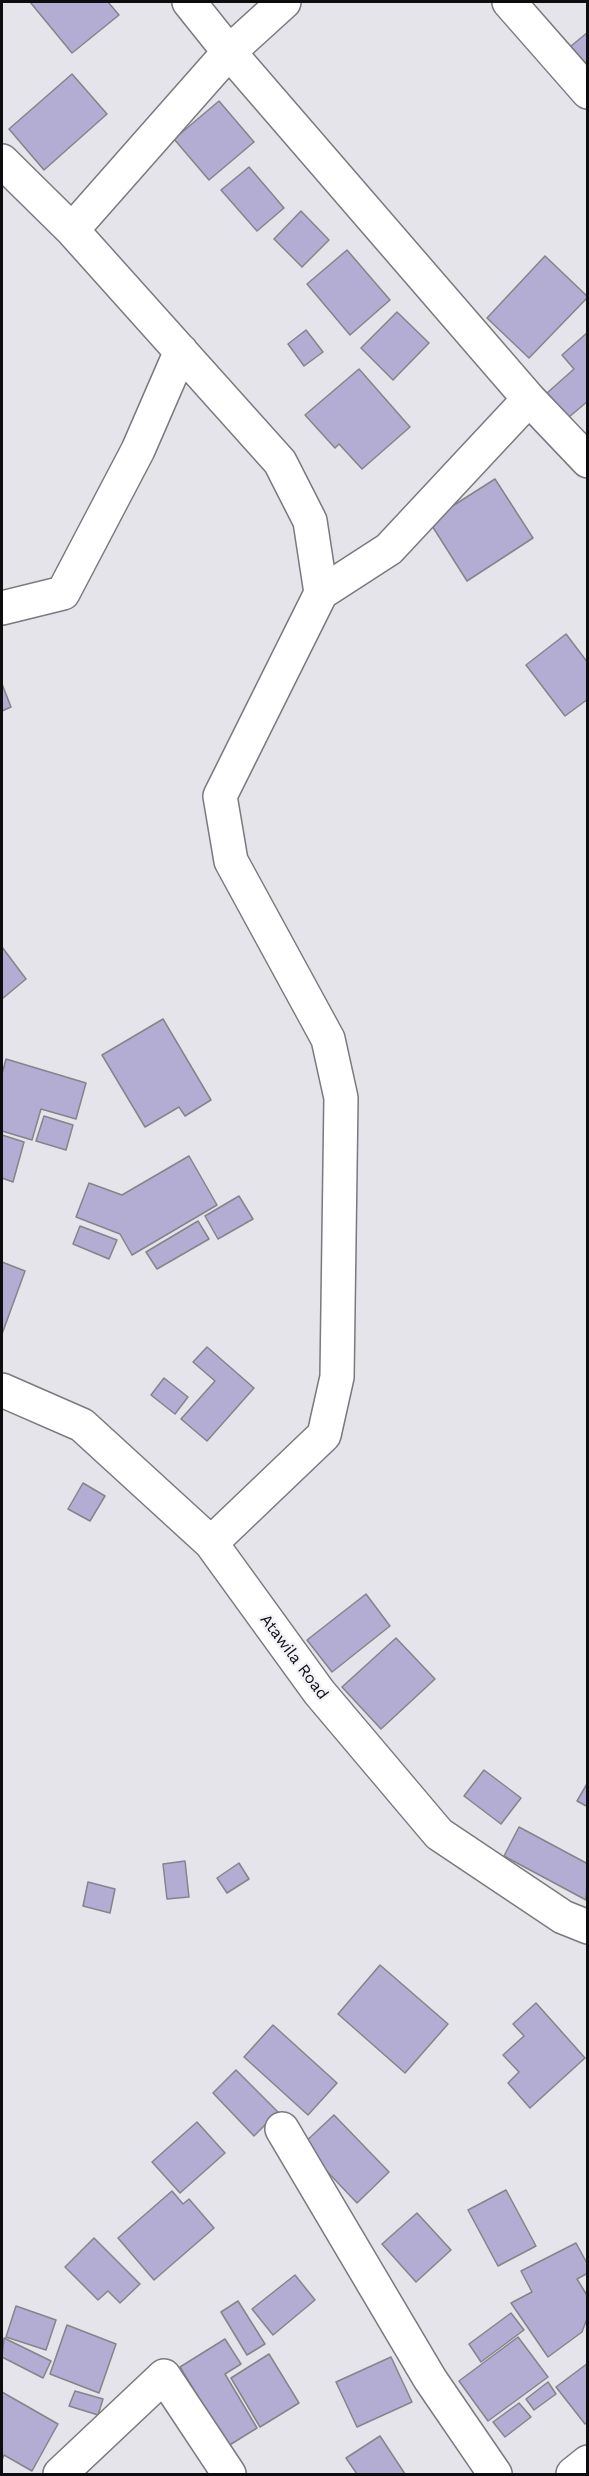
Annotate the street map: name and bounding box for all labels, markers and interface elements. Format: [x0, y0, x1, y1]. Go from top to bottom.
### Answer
street label: Atawila Road [256, 1611, 332, 1703]

